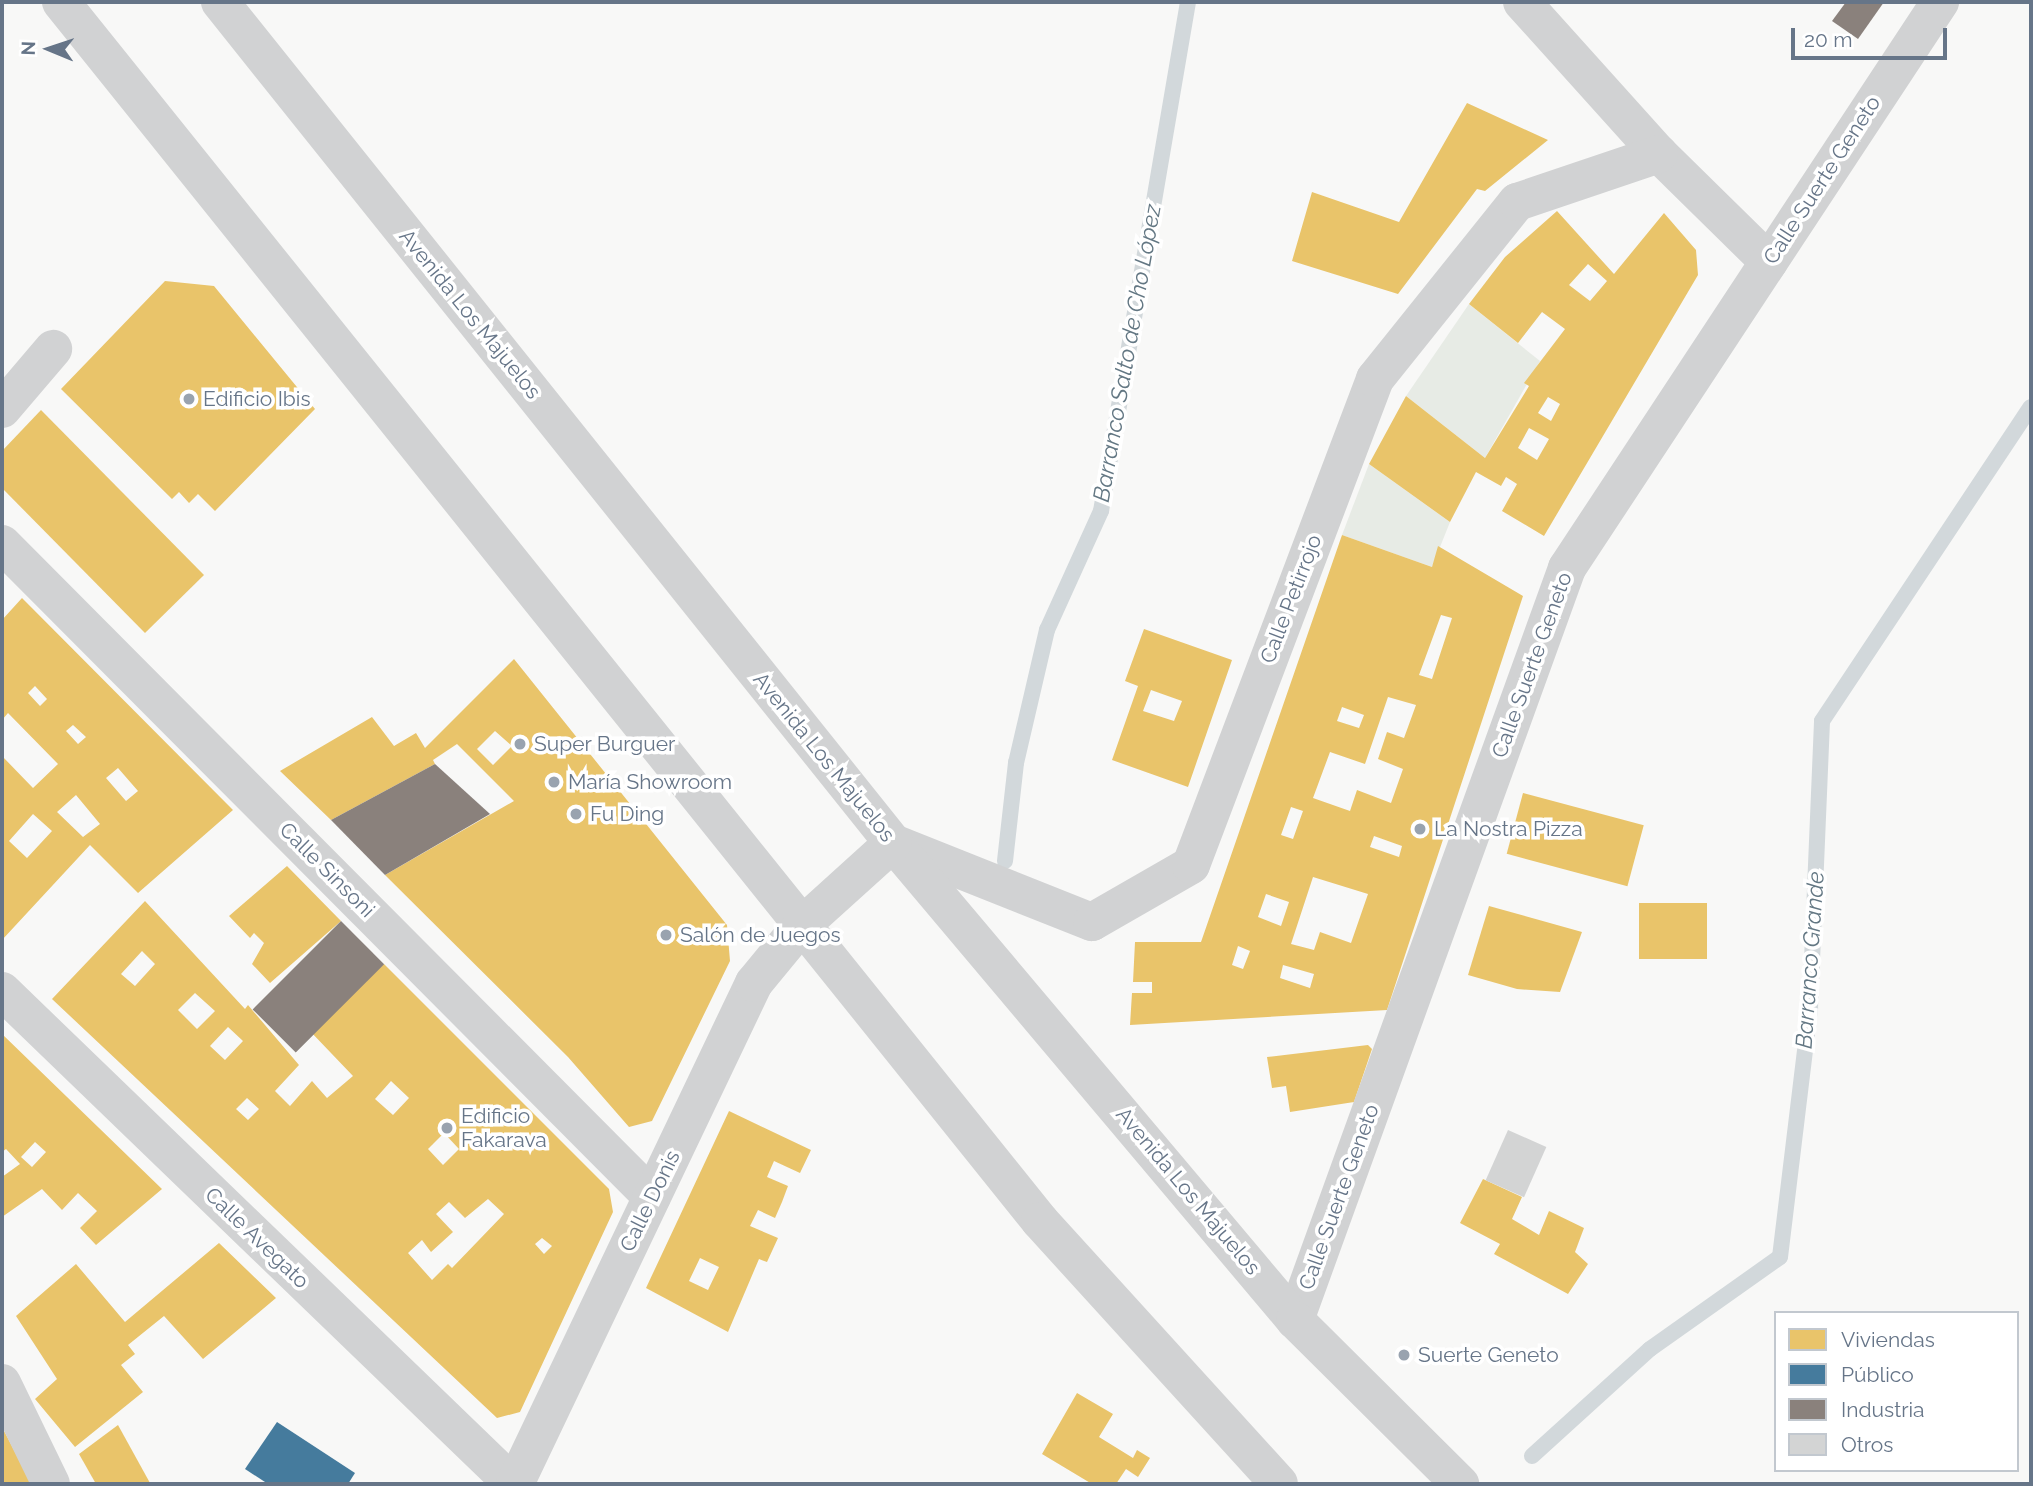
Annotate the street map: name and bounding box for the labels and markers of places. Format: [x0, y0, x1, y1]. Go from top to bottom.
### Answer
place label: Edificio Ibis [203, 386, 311, 412]
marker: Edificio Ibis [181, 391, 197, 407]
place label: Super Burguer [534, 731, 676, 757]
marker: Super Burguer [512, 736, 528, 752]
place label: María Showroom [568, 769, 732, 795]
marker: María Showroom [546, 774, 562, 790]
place label: Fu Ding [590, 801, 664, 827]
marker: Fu Ding [568, 806, 584, 822]
place label: La Nostra Pizza [1434, 816, 1583, 842]
marker: La Nostra Pizza [1412, 821, 1428, 837]
place label: Salón de Juegos [680, 922, 841, 948]
marker: Salón de Juegos [658, 927, 674, 943]
place label: Edificio Fakarava [461, 1103, 547, 1153]
marker: Edificio Fakarava [439, 1120, 455, 1136]
place label: Suerte Geneto [1418, 1342, 1559, 1368]
marker: Suerte Geneto [1396, 1347, 1412, 1363]

